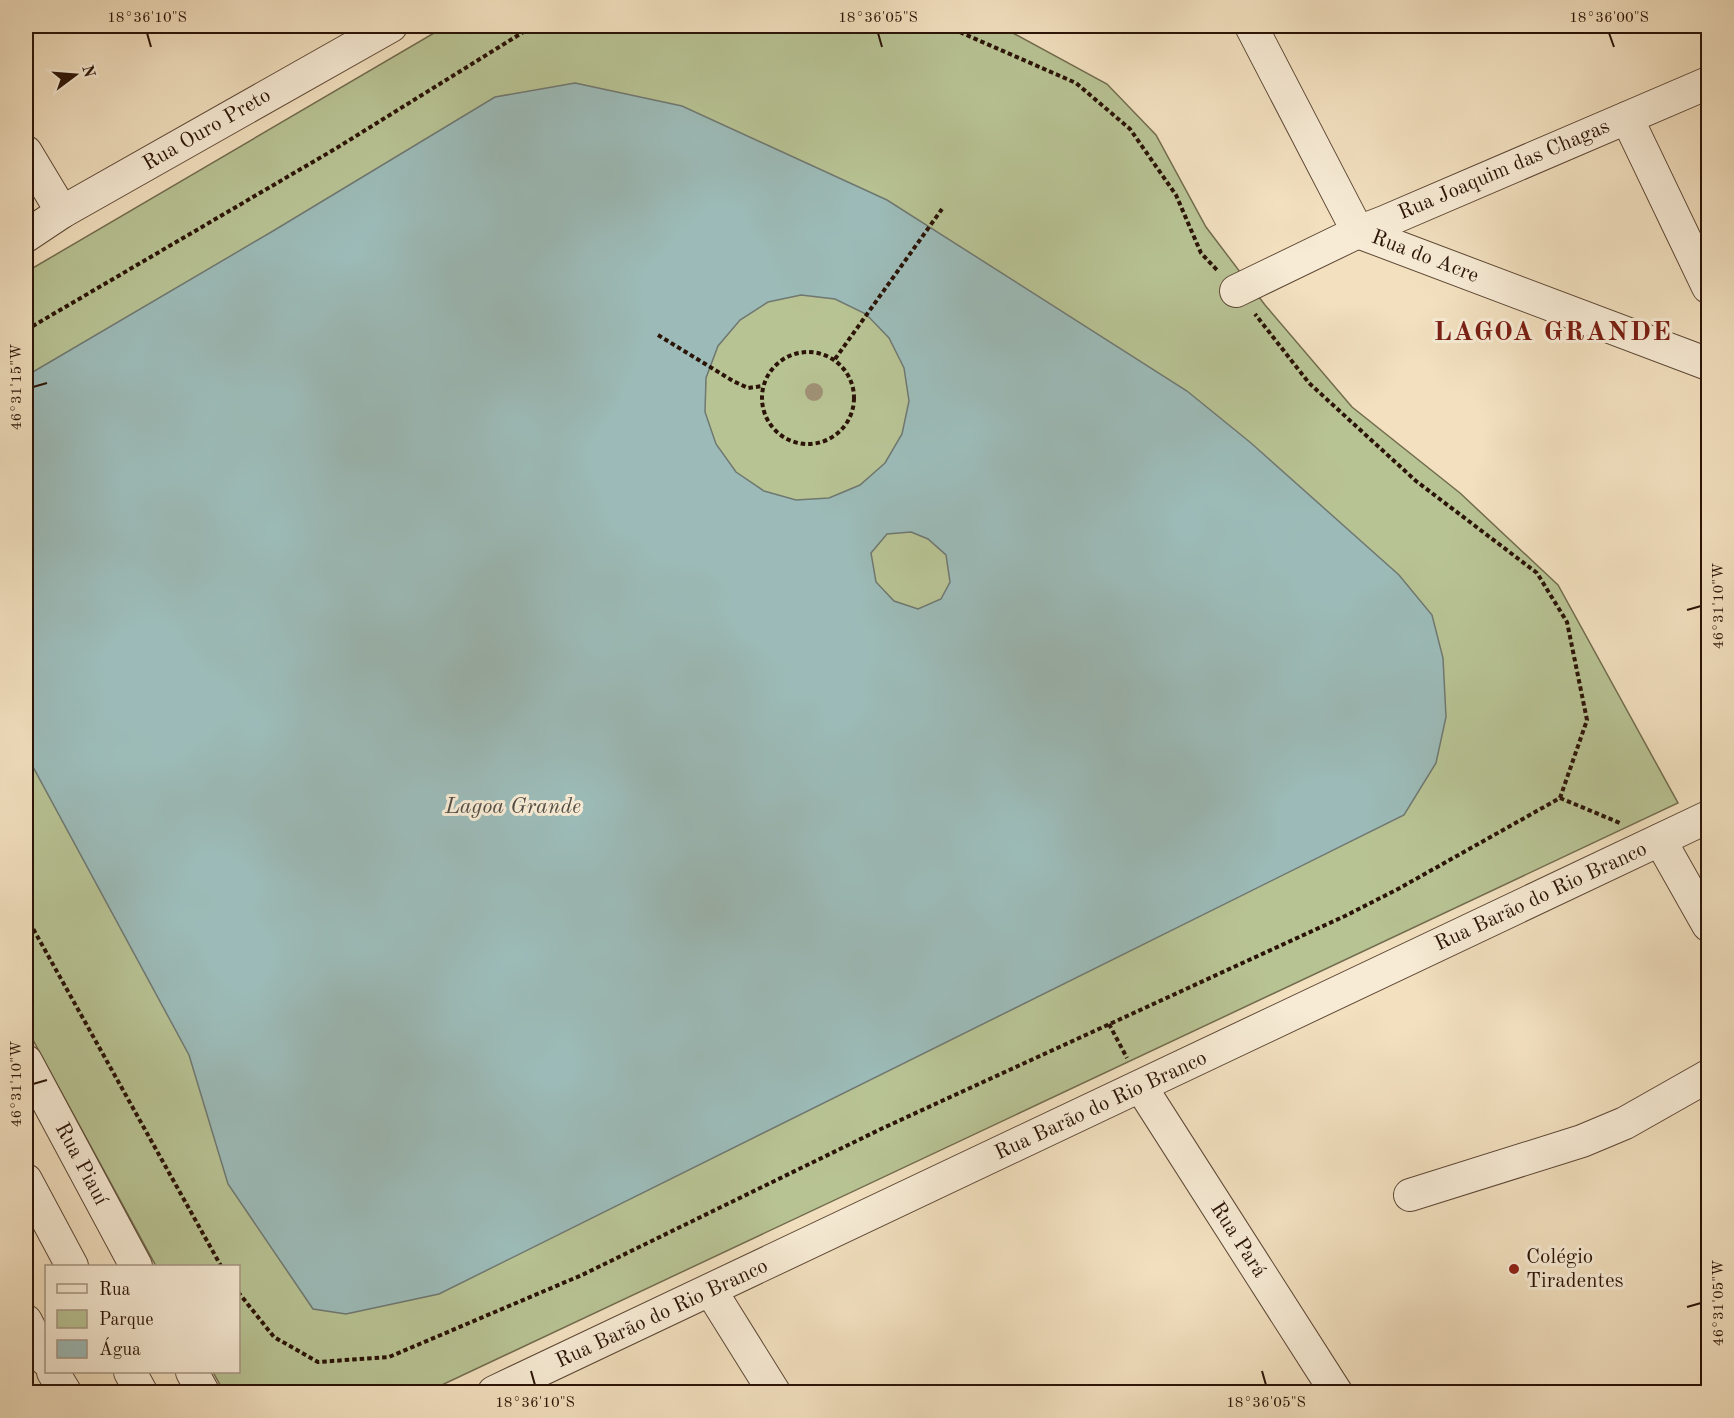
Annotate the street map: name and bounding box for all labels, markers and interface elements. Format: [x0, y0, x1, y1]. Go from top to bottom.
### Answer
text: 18°36'10"S [107, 11, 187, 26]
text: 18°36'05"S [838, 11, 918, 26]
text: 18°36'00"S [1569, 11, 1649, 26]
north arrow [45, 45, 105, 105]
text: N [78, 63, 97, 80]
street label: Rua Ouro Preto [140, 85, 274, 175]
street label: Rua Joaquim das Chagas [1395, 116, 1613, 224]
street label: Rua do Acre [1368, 227, 1482, 287]
district label: LAGOA GRANDE [1434, 319, 1672, 346]
text: 46°31'15"W [10, 344, 25, 430]
text: 46°31'10"W [1712, 563, 1727, 649]
water label: Lagoa Grande [444, 796, 581, 818]
street label: Rua Barão do Rio Branco [1432, 839, 1650, 955]
text: 46°31'10"W [10, 1041, 25, 1127]
street label: Rua Barão do Rio Branco [992, 1048, 1210, 1164]
street label: Rua Piauí [51, 1119, 111, 1209]
street label: Rua Pará [1206, 1199, 1270, 1281]
place label: Colégio Tiradentes [1526, 1247, 1624, 1292]
street label: Rua Barão do Rio Branco [553, 1256, 771, 1372]
text: 46°31'05"W [1712, 1260, 1727, 1346]
marker: Colégio Tiradentes [1507, 1262, 1521, 1276]
legend [45, 1265, 240, 1373]
text: Rua [99, 1281, 130, 1299]
text: Parque [99, 1311, 154, 1329]
text: Água [99, 1337, 141, 1359]
text: 18°36'10"S [495, 1396, 575, 1411]
text: 18°36'05"S [1226, 1396, 1306, 1411]

